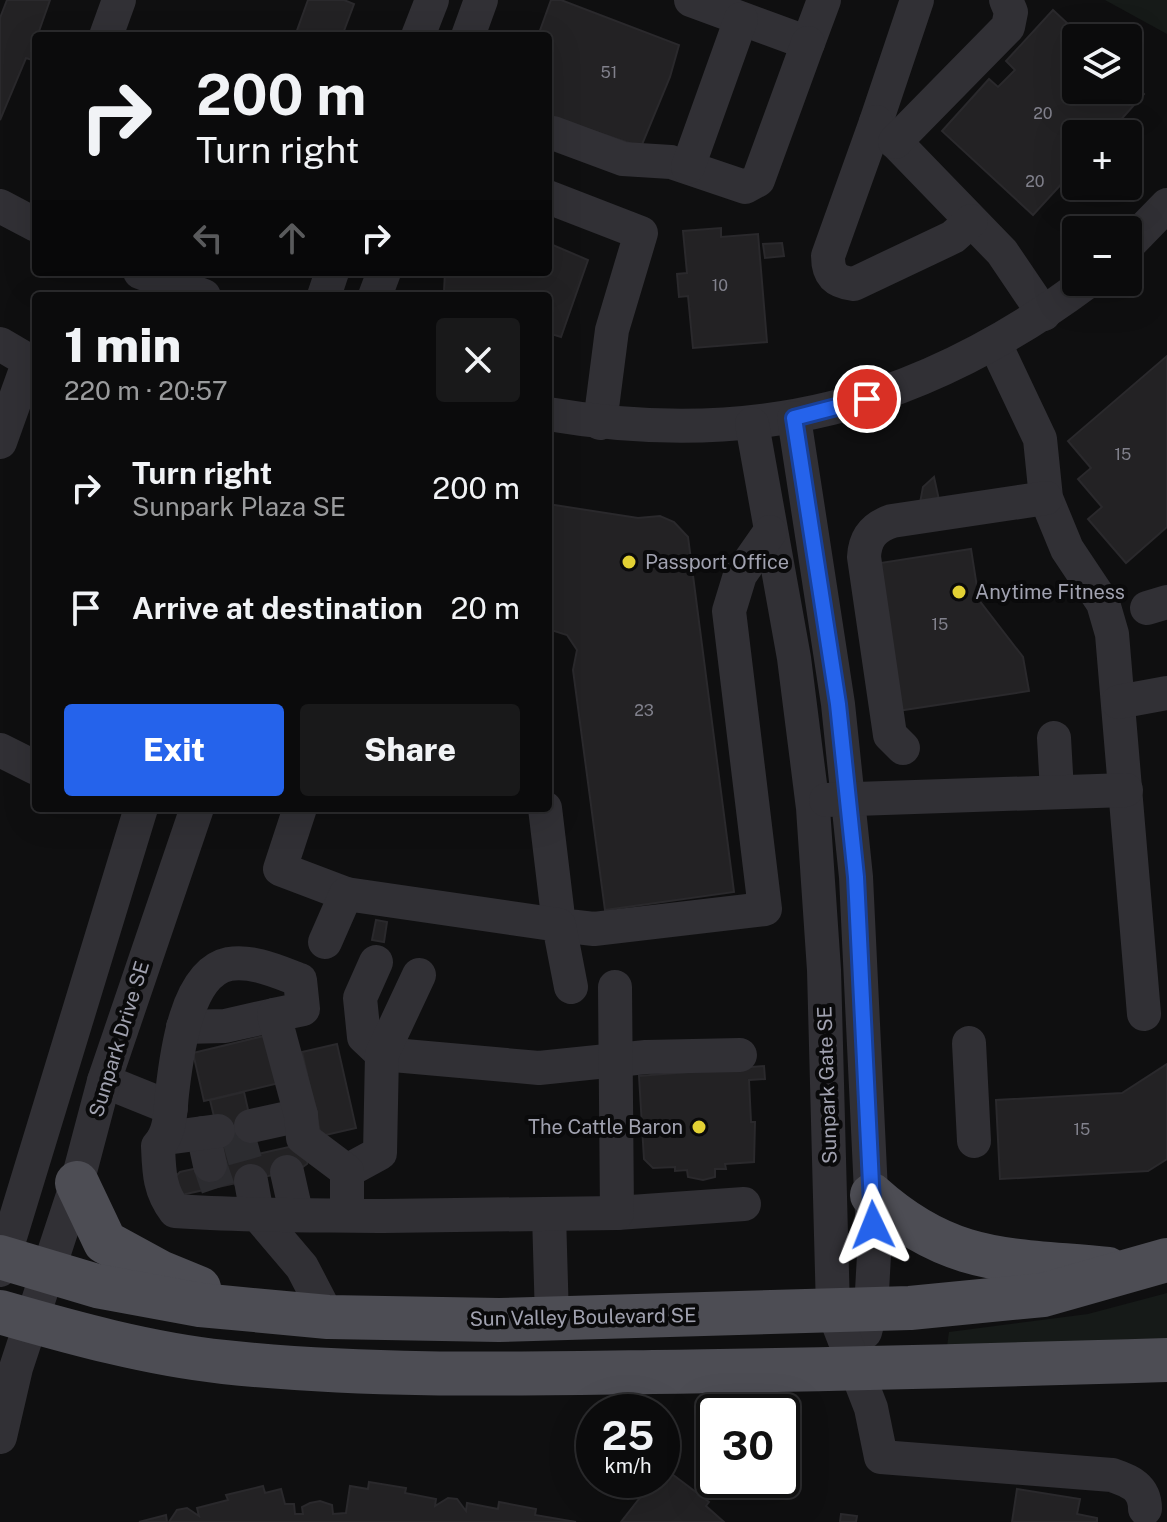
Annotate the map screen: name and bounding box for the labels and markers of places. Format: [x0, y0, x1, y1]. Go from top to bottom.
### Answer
pin [833, 365, 901, 433]
place label: Passport Office [645, 550, 789, 574]
marker: Passport Office [620, 553, 638, 571]
place label: Anytime Fitness [975, 580, 1125, 604]
marker: Anytime Fitness [950, 583, 968, 601]
place label: The Cattle Baron [528, 1115, 683, 1139]
marker: The Cattle Baron [690, 1118, 708, 1136]

